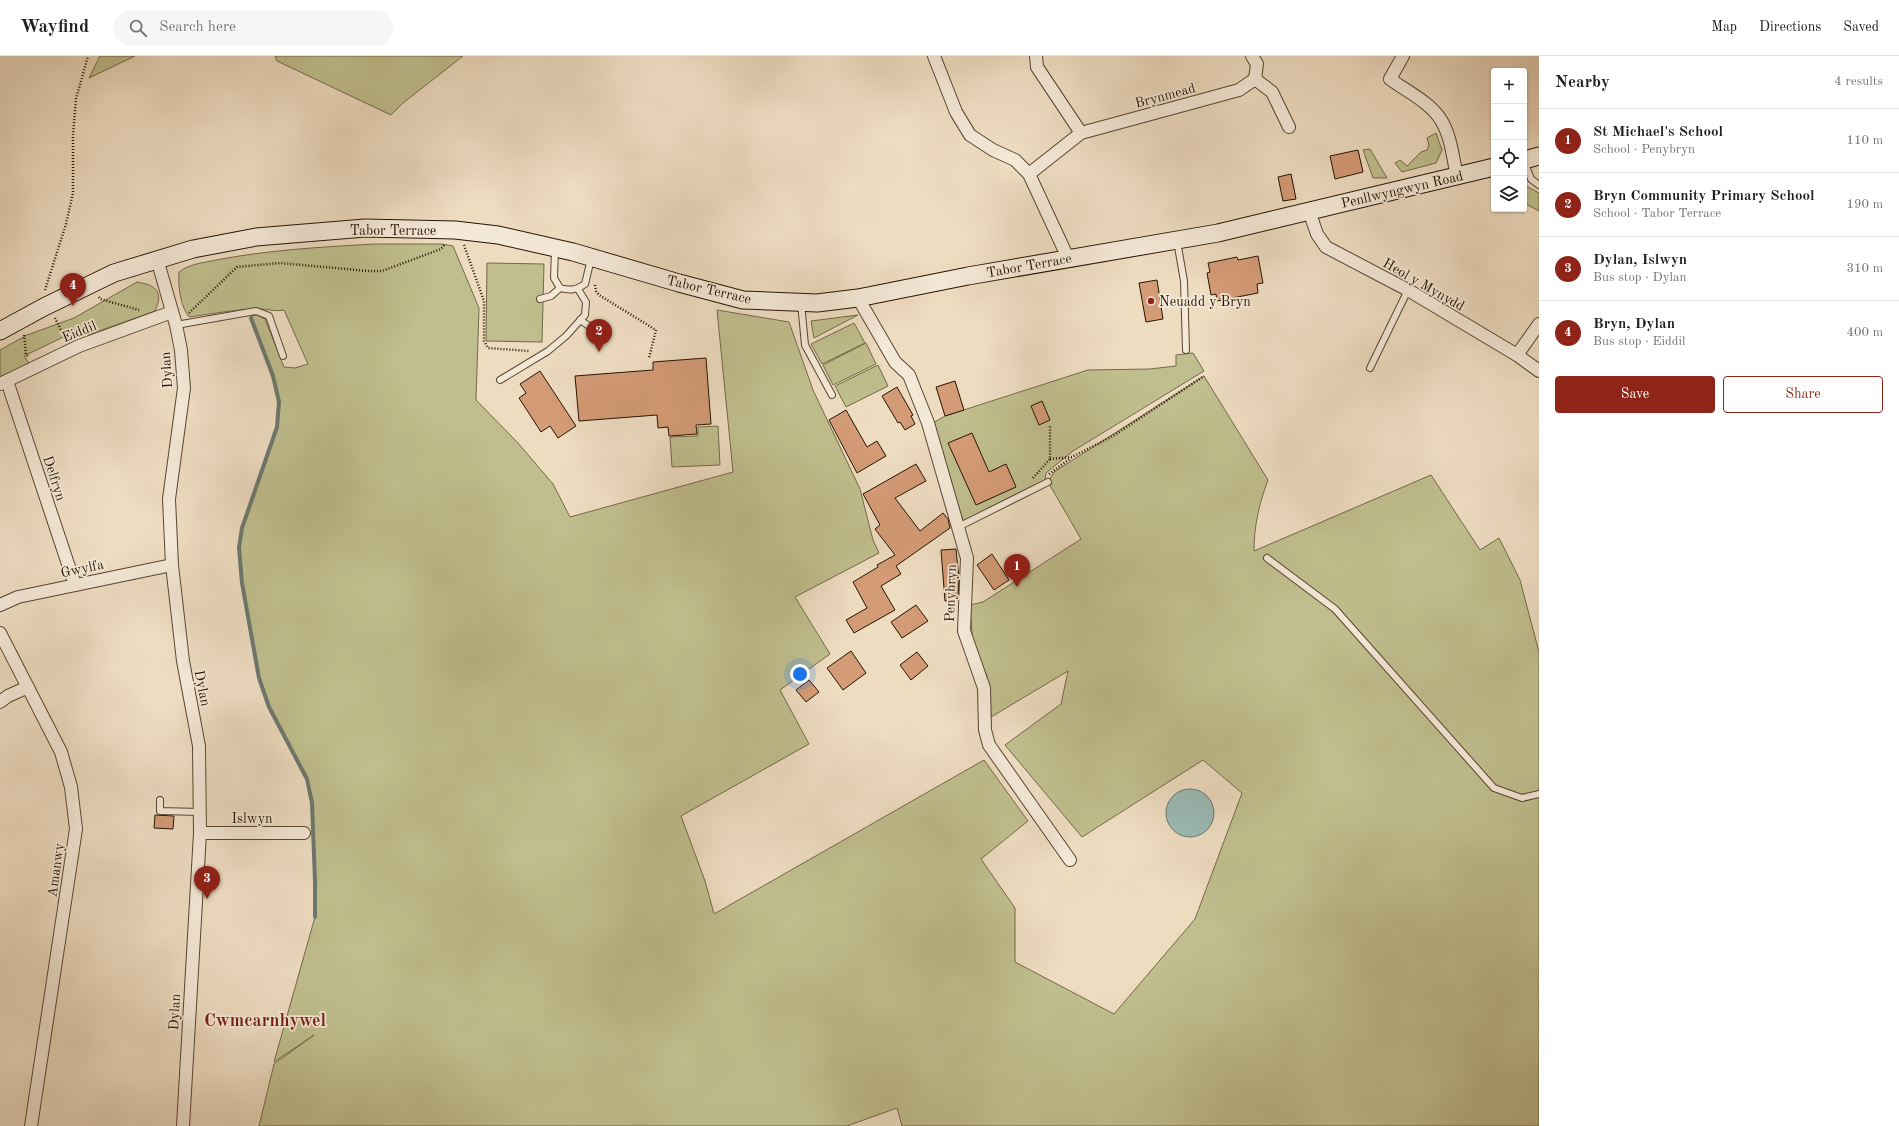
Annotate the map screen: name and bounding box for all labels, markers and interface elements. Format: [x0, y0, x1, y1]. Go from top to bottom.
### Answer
search box [113, 10, 393, 46]
icon: search [127, 17, 149, 39]
text: Wayfind [20, 18, 89, 37]
text: Search here [159, 20, 236, 35]
text: Map [1711, 20, 1737, 34]
text: Directions [1759, 20, 1821, 34]
text: Saved [1843, 20, 1879, 34]
map controls [1491, 68, 1527, 212]
button: + [1491, 68, 1527, 104]
text: Nearby [1555, 74, 1610, 91]
text: 4 results [1834, 75, 1883, 88]
street label: Brynmead [1133, 81, 1197, 111]
button: − [1491, 104, 1527, 140]
text: St Michael's School [1593, 125, 1723, 140]
text: 1 [1564, 134, 1572, 147]
text: 110 m [1846, 134, 1883, 147]
button: locate [1491, 140, 1527, 176]
text: School · Penybryn [1593, 143, 1695, 156]
street label: Penllwyngwyn Road [1340, 169, 1465, 211]
button: layers [1491, 176, 1527, 212]
text: Bryn Community Primary School [1593, 189, 1815, 204]
text: 2 [1564, 198, 1572, 211]
text: 190 m [1846, 198, 1883, 211]
text: School · Tabor Terrace [1593, 207, 1721, 220]
street label: Tabor Terrace [350, 224, 436, 238]
street label: Tabor Terrace [985, 252, 1073, 280]
text: Dylan, Islwyn [1593, 253, 1687, 268]
street label: Heol y Mynydd [1380, 256, 1467, 314]
text: 3 [1564, 262, 1572, 275]
text: 310 m [1846, 262, 1883, 275]
text: Bus stop · Dylan [1593, 271, 1686, 284]
pin: 4 [60, 273, 86, 306]
street label: Tabor Terrace [665, 273, 752, 307]
place label: Neuadd y Bryn [1159, 295, 1251, 309]
marker: Neuadd y Bryn [1146, 296, 1156, 306]
text: Bryn, Dylan [1593, 317, 1675, 332]
street label: Eiddil [60, 319, 99, 345]
pin: 2 [586, 319, 612, 352]
text: 4 [1564, 326, 1572, 339]
text: 400 m [1846, 326, 1883, 339]
text: Bus stop · Eiddil [1593, 335, 1686, 348]
street label: Dylan [159, 351, 175, 389]
button: Save [1555, 376, 1715, 413]
button: Share [1723, 376, 1883, 413]
street label: Delfryn [40, 454, 68, 503]
pin: 1 [1004, 554, 1030, 587]
street label: Gwylfa [59, 558, 105, 580]
street label: Penybryn [943, 563, 959, 622]
your location [790, 664, 810, 684]
street label: Dylan [192, 669, 212, 708]
street label: Islwyn [231, 812, 273, 826]
street label: Amanwy [45, 842, 67, 898]
pin: 3 [194, 866, 220, 899]
street label: Dylan [167, 993, 183, 1031]
district label: Cwmcarnhywel [204, 1012, 327, 1030]

